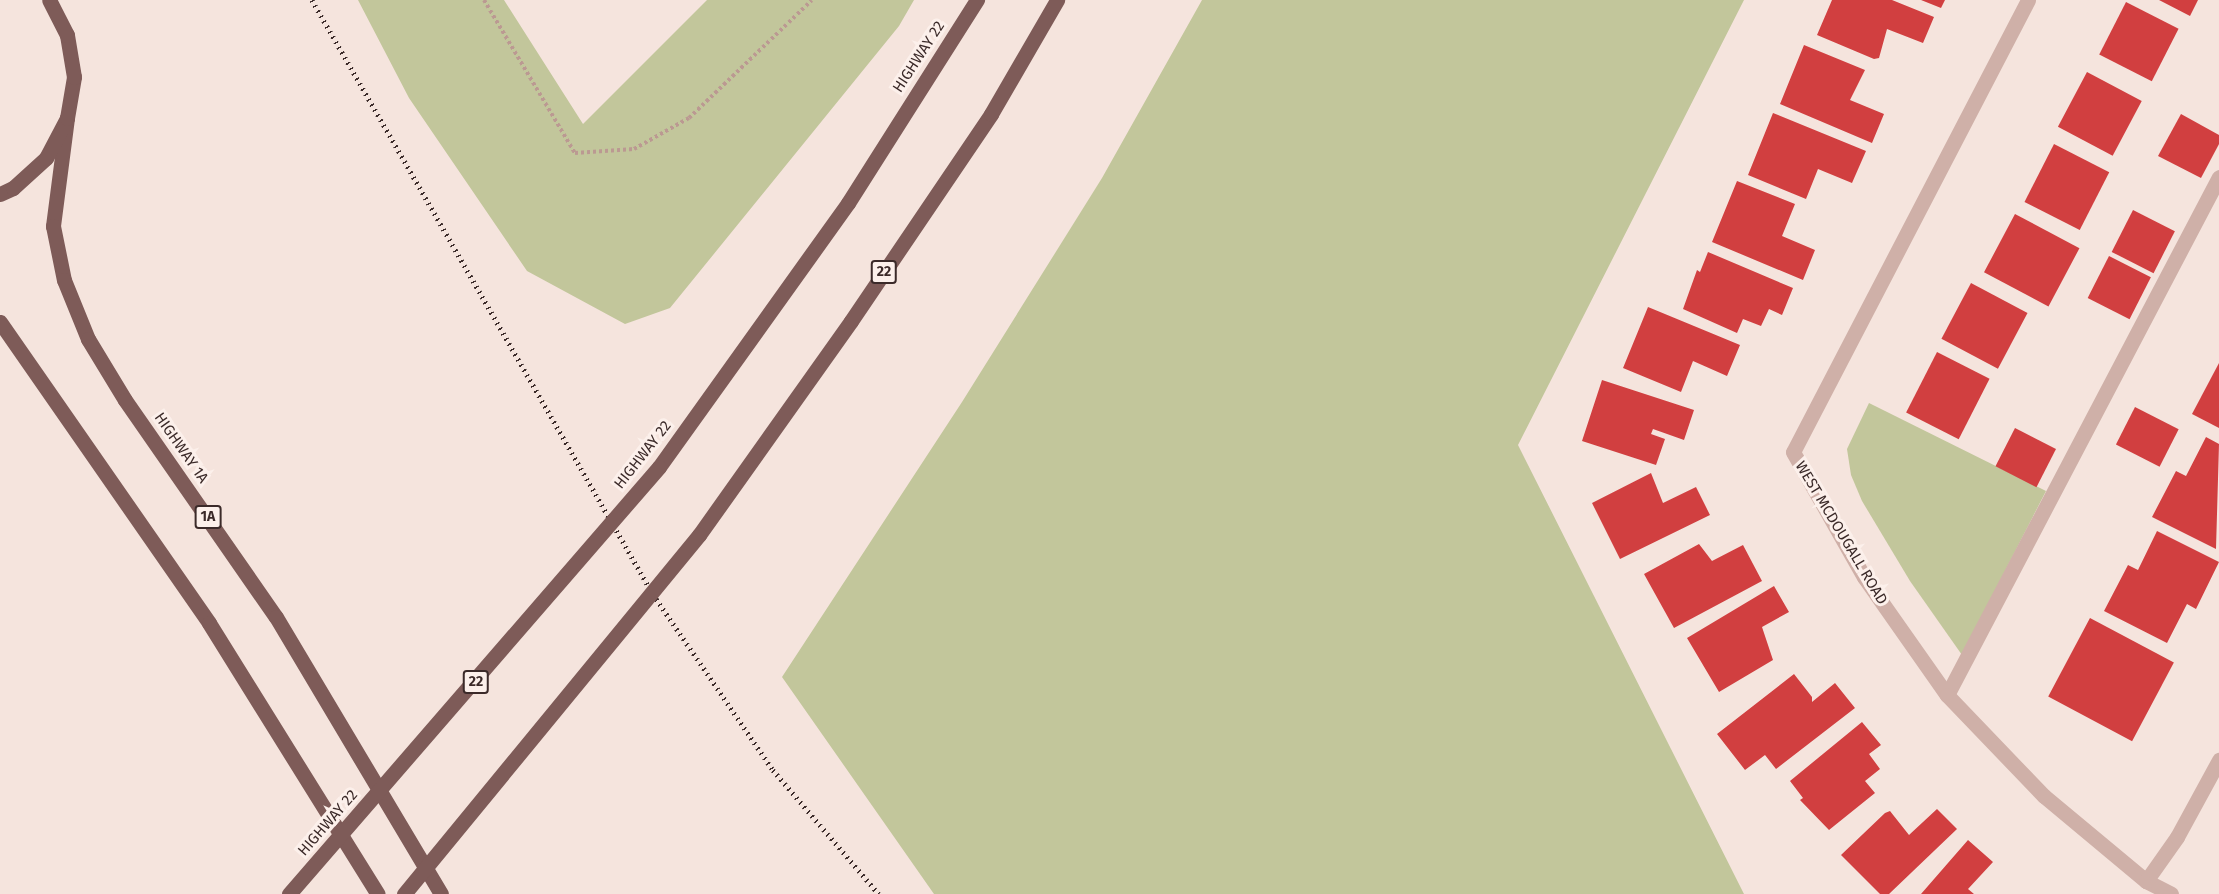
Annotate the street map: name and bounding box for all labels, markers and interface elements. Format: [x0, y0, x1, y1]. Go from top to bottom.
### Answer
street label: HIGHWAY 22 [889, 18, 949, 96]
road number: 22 [870, 261, 898, 283]
street label: HIGHWAY 1A [150, 409, 212, 487]
street label: HIGHWAY 22 [611, 417, 675, 493]
street label: WEST MCDOUGALL ROAD [1791, 458, 1891, 608]
road number: 1A [194, 506, 222, 528]
road number: 22 [462, 671, 490, 693]
street label: HIGHWAY 22 [294, 786, 362, 860]

